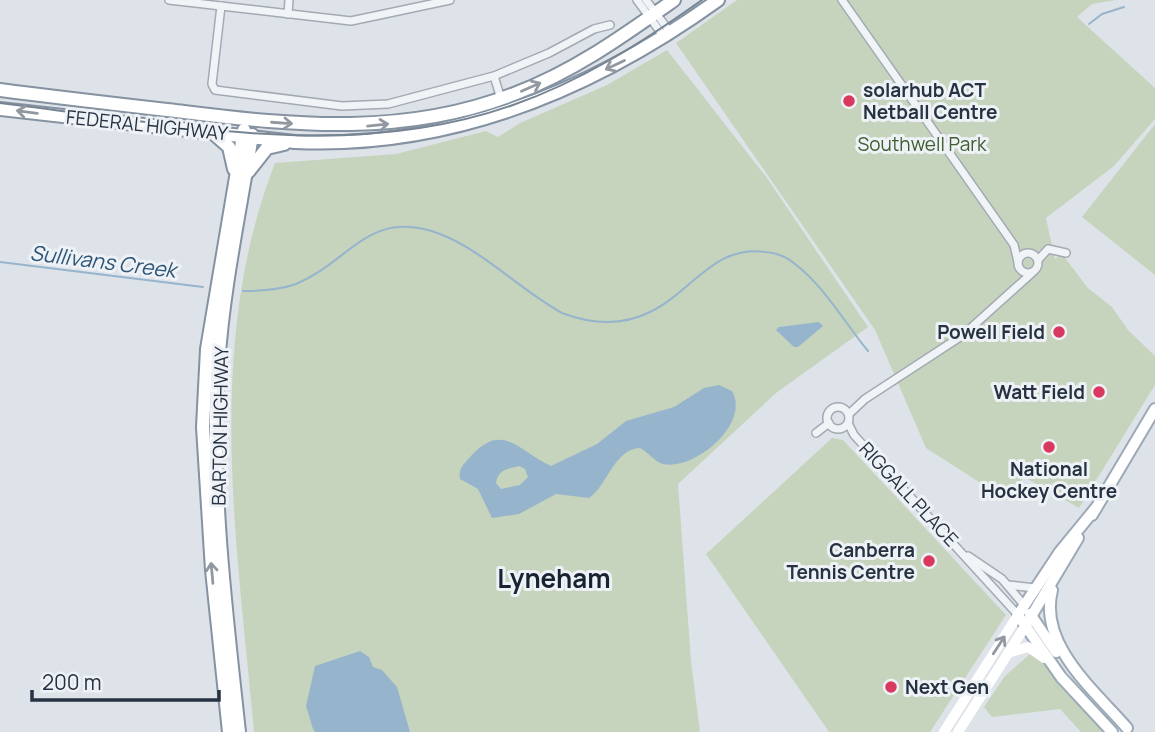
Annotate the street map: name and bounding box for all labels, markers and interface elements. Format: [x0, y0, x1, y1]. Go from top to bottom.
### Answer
one-way arrow [605, 59, 626, 73]
place label: solarhub ACT Netball Centre [863, 77, 998, 125]
one-way arrow [520, 80, 541, 93]
marker: solarhub ACT Netball Centre [841, 93, 857, 109]
street label: FEDERAL HIGHWAY [65, 104, 229, 146]
one-way arrow [17, 105, 39, 118]
one-way arrow [270, 117, 293, 130]
one-way arrow [366, 118, 389, 131]
park label: Southwell Park [858, 131, 987, 157]
water label: Sullivans Creek [28, 238, 180, 284]
place label: Powell Field [937, 319, 1045, 345]
marker: Powell Field [1051, 324, 1067, 340]
street label: BARTON HIGHWAY [206, 346, 234, 506]
place label: Watt Field [993, 379, 1085, 405]
marker: Watt Field [1091, 384, 1107, 400]
street label: RIGGALL PLACE [854, 436, 964, 552]
marker: National Hockey Centre [1041, 439, 1057, 455]
place label: National Hockey Centre [981, 456, 1117, 504]
place label: Canberra Tennis Centre [787, 537, 915, 585]
marker: Canberra Tennis Centre [921, 553, 937, 569]
district label: Lyneham [497, 560, 611, 596]
one-way arrow [205, 563, 218, 585]
one-way arrow [993, 636, 1007, 656]
scale bar [32, 658, 219, 702]
text: 200 m [42, 668, 102, 696]
place label: Next Gen [905, 674, 989, 700]
marker: Next Gen [883, 679, 899, 695]

